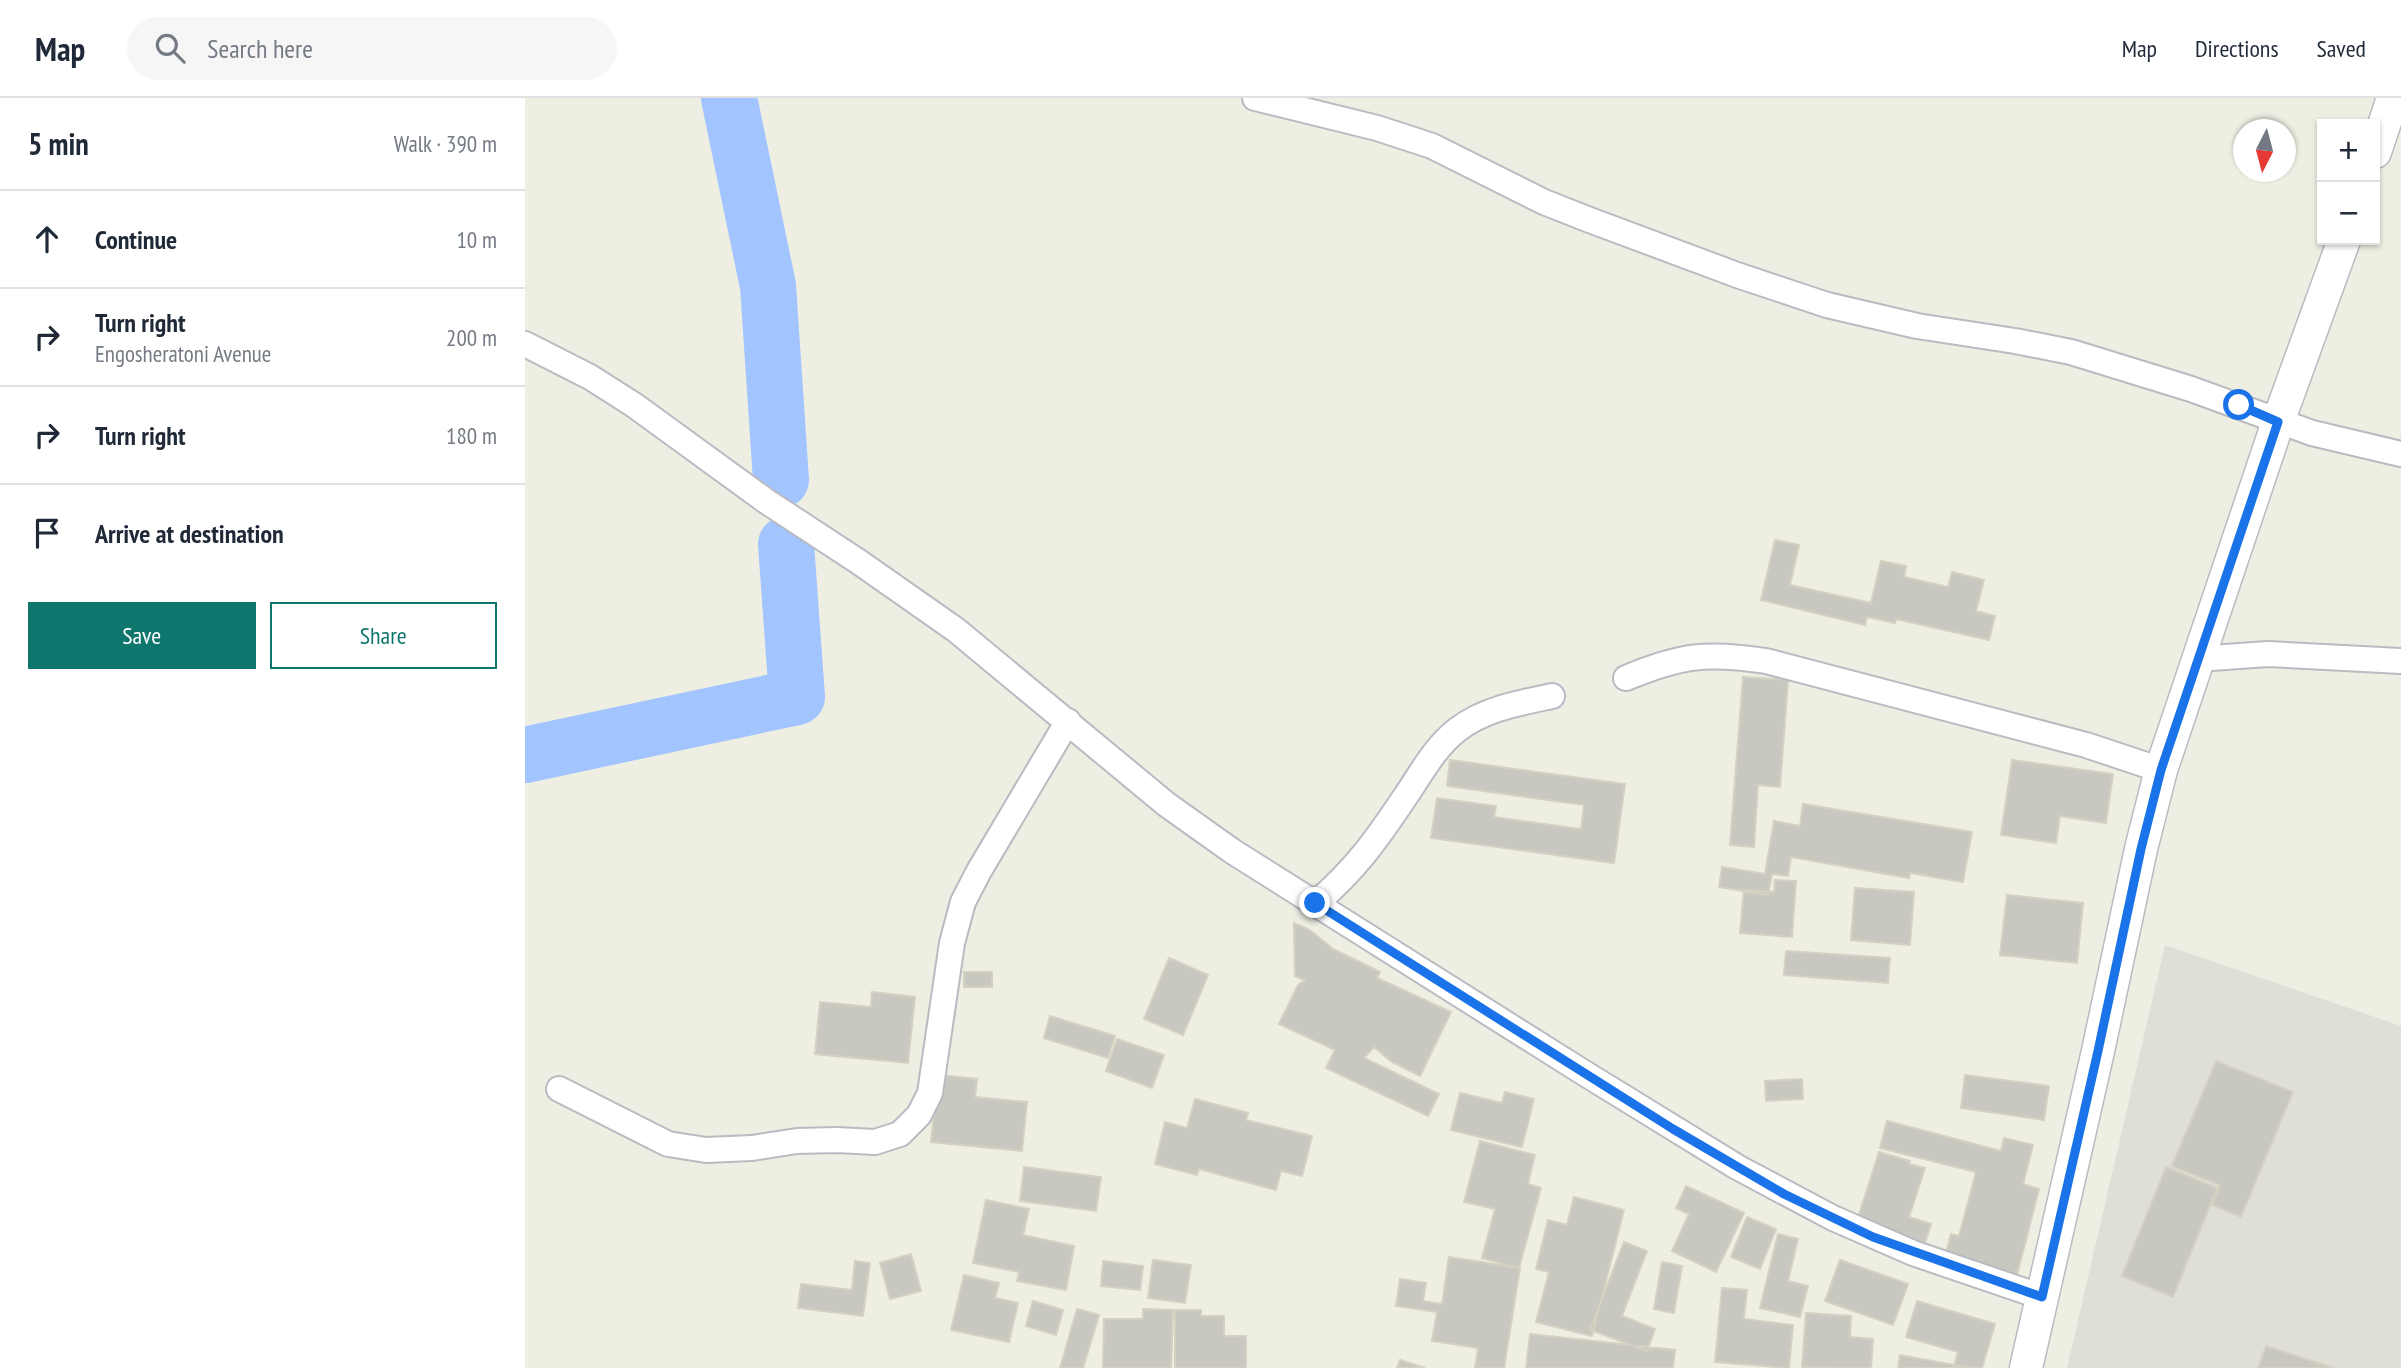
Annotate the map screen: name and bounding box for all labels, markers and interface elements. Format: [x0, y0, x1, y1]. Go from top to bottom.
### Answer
search box [127, 17, 617, 80]
text: Map [35, 27, 85, 70]
icon: search [151, 29, 189, 67]
text: Search here [207, 32, 313, 65]
text: Map [2122, 33, 2157, 64]
text: Directions [2195, 33, 2279, 64]
text: Saved [2317, 33, 2366, 64]
north arrow [2233, 119, 2296, 182]
map controls [2317, 119, 2380, 245]
button: + [2317, 119, 2380, 182]
text: 5 min [28, 124, 89, 163]
text: Walk · 390 m [394, 129, 497, 158]
button: − [2317, 182, 2380, 245]
icon: ahead [28, 220, 66, 258]
text: Continue [95, 223, 177, 256]
text: 10 m [456, 225, 497, 254]
text: Turn right [95, 306, 186, 339]
icon: right [28, 318, 66, 356]
text: 200 m [446, 323, 497, 352]
text: Engosheratoni Avenue [95, 339, 271, 368]
route start [2223, 389, 2254, 420]
icon: right [28, 416, 66, 454]
text: Turn right [95, 419, 186, 452]
text: 180 m [446, 421, 497, 450]
icon: arrive [28, 514, 66, 552]
text: Arrive at destination [95, 517, 284, 550]
button: Save [28, 602, 256, 669]
button: Share [270, 602, 497, 669]
route end [1299, 887, 1330, 918]

